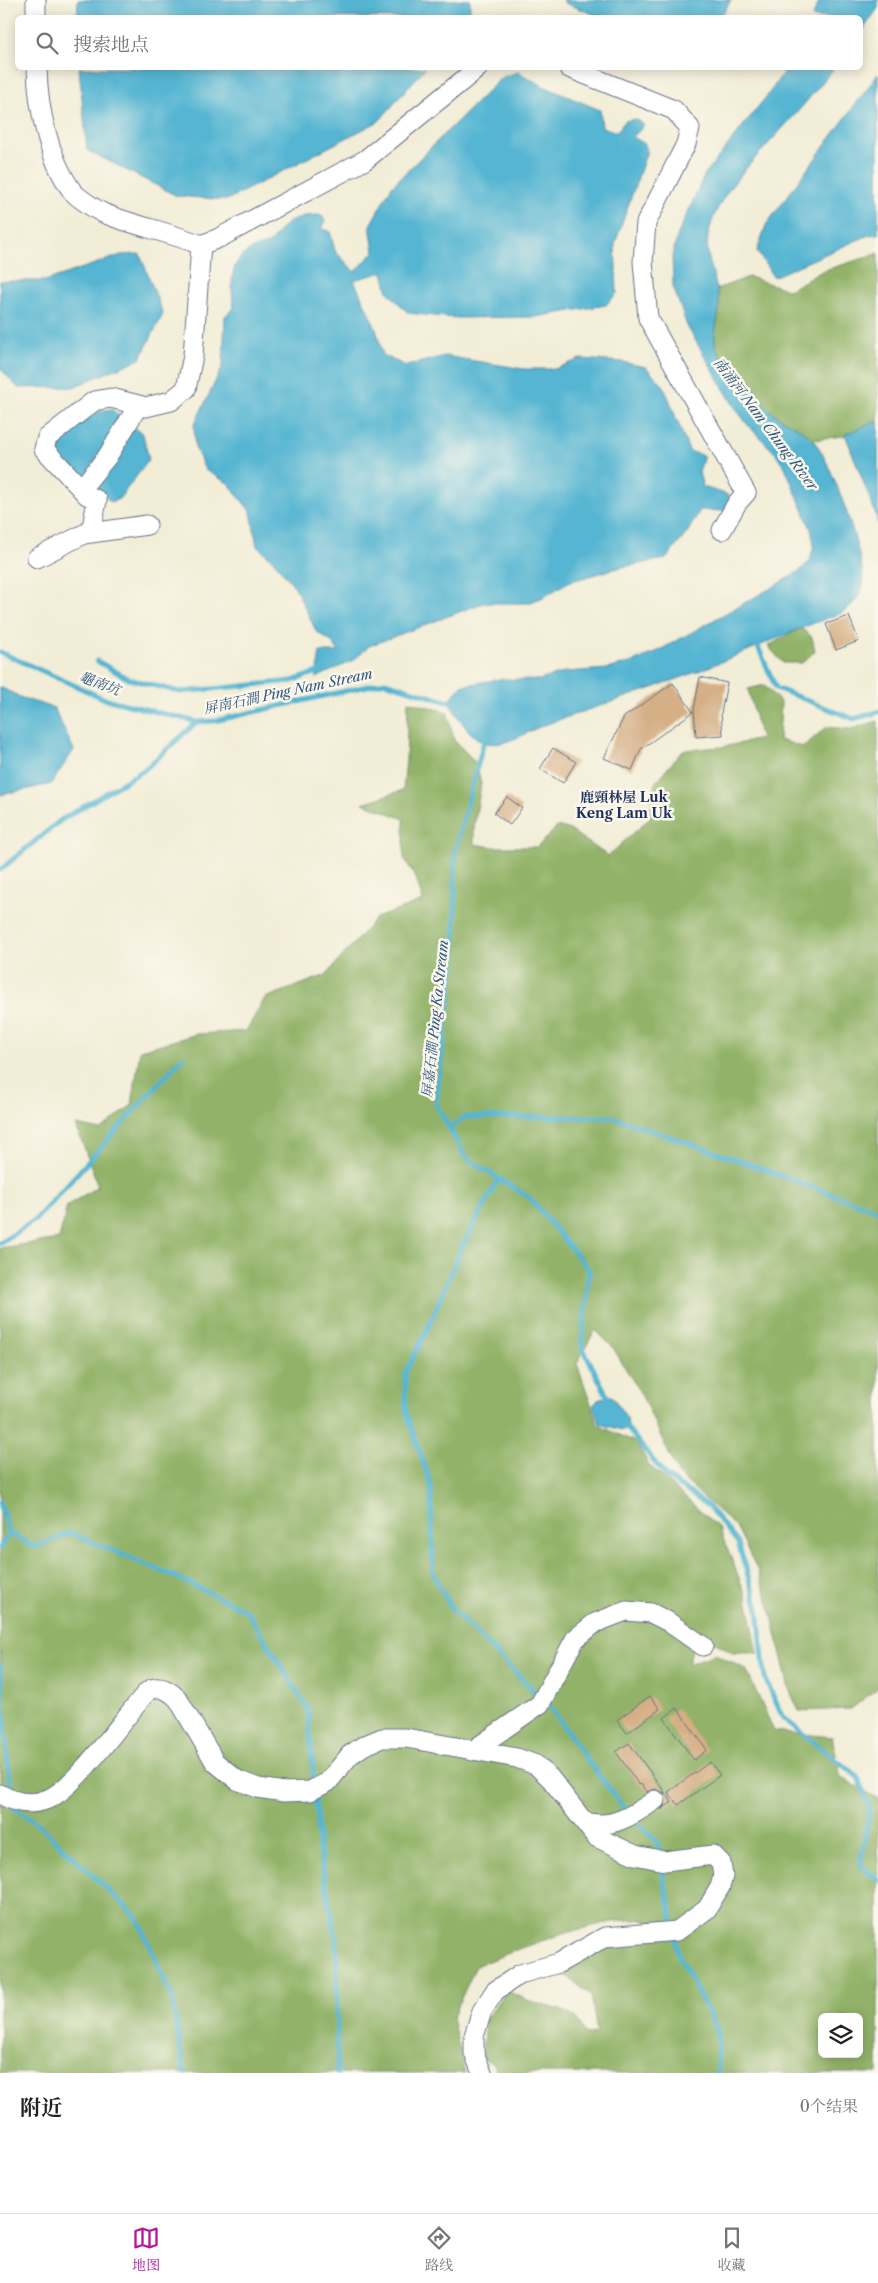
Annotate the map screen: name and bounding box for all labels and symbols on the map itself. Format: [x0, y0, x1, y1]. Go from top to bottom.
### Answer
water label: 南涌河 Nam Chung River [710, 354, 823, 495]
water label: 屏南石澗 Ping Nam Stream [202, 664, 374, 718]
water label: 龜南坑 [77, 667, 125, 700]
district label: 鹿頸林屋 Luk Keng Lam Uk [576, 788, 673, 822]
water label: 屏嘉石澗 Ping Ka Stream [418, 939, 452, 1099]

